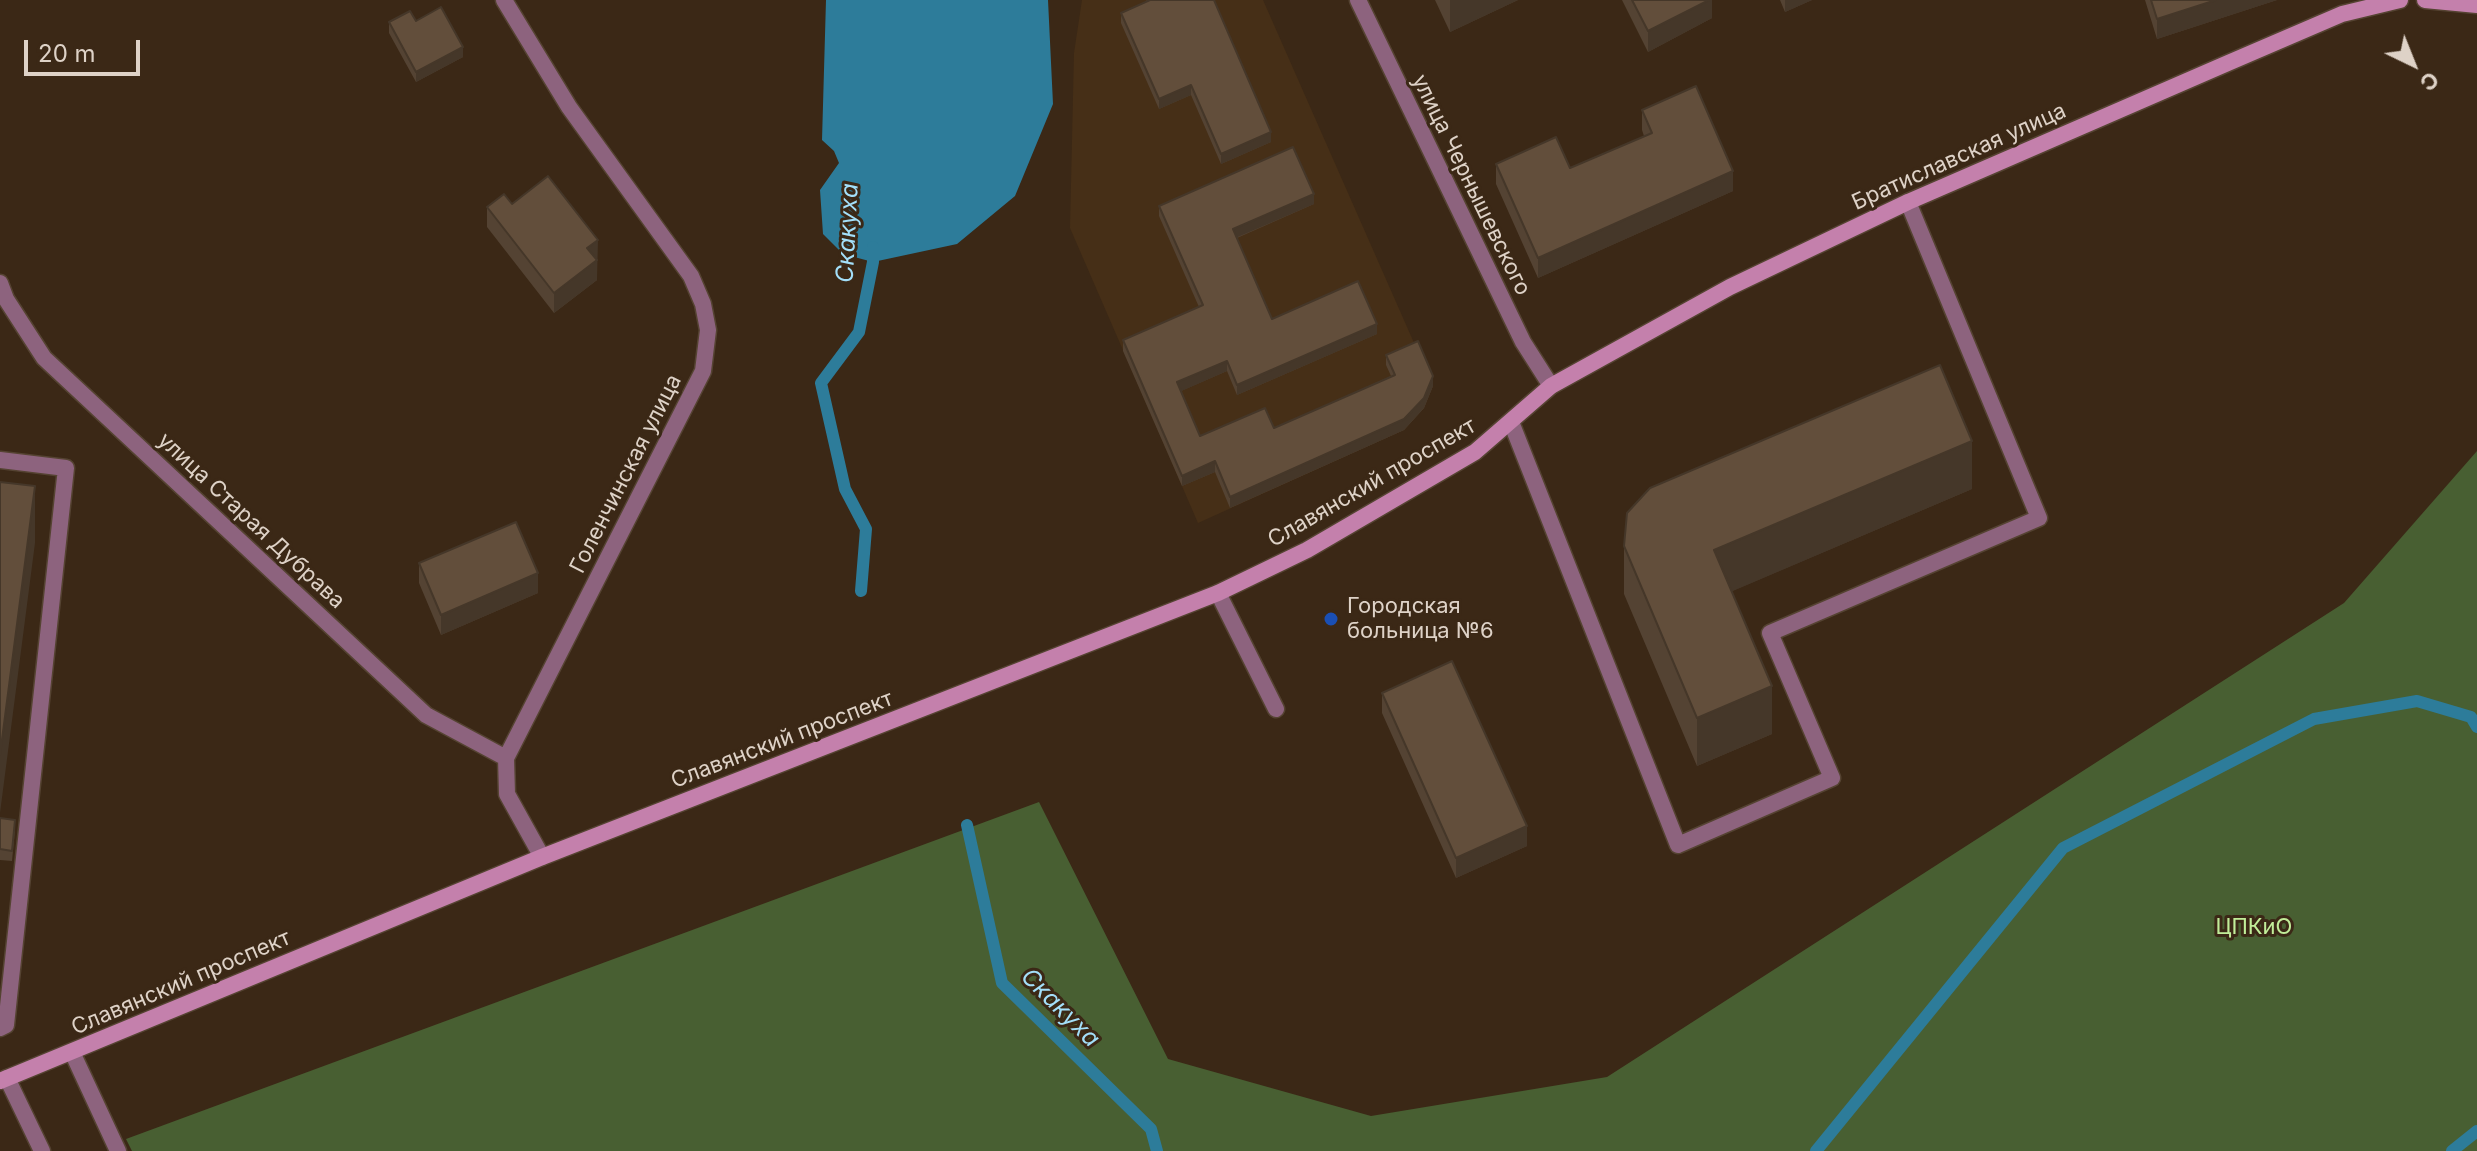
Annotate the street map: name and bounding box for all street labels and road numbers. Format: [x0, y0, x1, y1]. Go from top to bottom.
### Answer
street label: улица Чернышевского [1406, 70, 1536, 300]
street label: Братиславская улица [1848, 98, 2070, 216]
street label: Голенчинская улица [564, 370, 688, 578]
street label: Славянский проспект [1263, 413, 1481, 553]
street label: улица Старая Дубрава [152, 427, 350, 615]
street label: Славянский проспект [667, 685, 897, 795]
street label: Славянский проспект [67, 925, 295, 1041]

